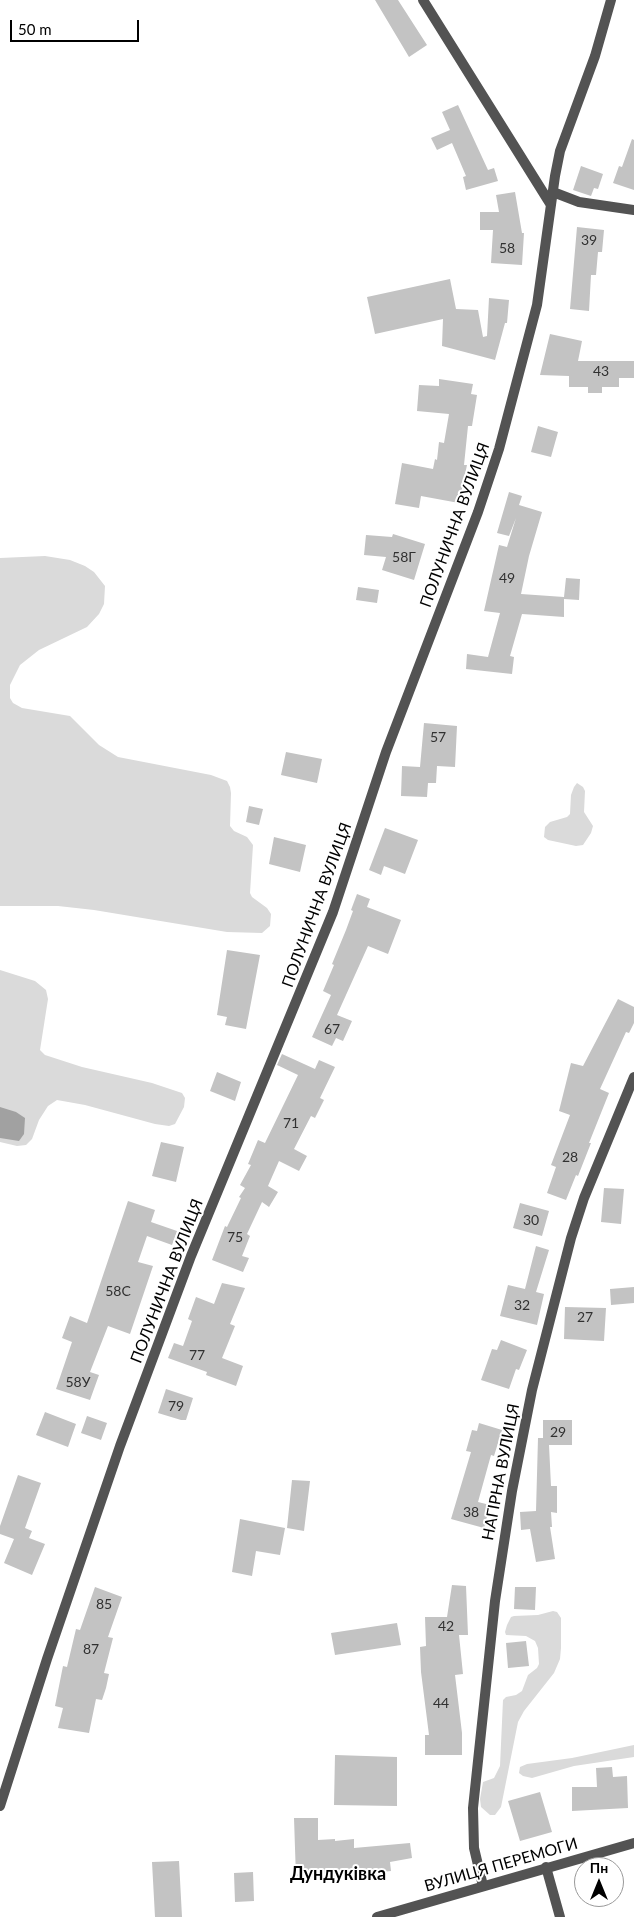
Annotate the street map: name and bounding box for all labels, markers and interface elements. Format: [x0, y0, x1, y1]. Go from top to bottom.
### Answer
scale bar [12, 10, 141, 42]
text: 50 m [18, 20, 52, 38]
house number: 39 [581, 232, 597, 248]
house number: 58 [499, 240, 515, 256]
house number: 43 [593, 363, 609, 379]
street label: ПОЛУНИЧНА ВУЛИЦЯ [416, 440, 494, 610]
house number: 58Г [392, 549, 416, 565]
house number: 49 [499, 570, 515, 586]
house number: 57 [430, 729, 446, 745]
street label: ПОЛУНИЧНА ВУЛИЦЯ [278, 820, 356, 990]
house number: 67 [324, 1021, 340, 1037]
house number: 71 [283, 1115, 299, 1131]
house number: 28 [562, 1149, 578, 1165]
street label: ПОЛУНИЧНА ВУЛИЦЯ [127, 1196, 207, 1366]
house number: 30 [523, 1212, 539, 1228]
house number: 75 [227, 1229, 243, 1245]
house number: 58С [105, 1283, 131, 1299]
house number: 32 [514, 1297, 530, 1313]
house number: 27 [577, 1309, 593, 1325]
house number: 77 [189, 1347, 205, 1363]
house number: 58У [66, 1374, 90, 1390]
house number: 79 [168, 1398, 184, 1414]
street label: НАГІРНА ВУЛИЦЯ [478, 1402, 524, 1542]
house number: 29 [550, 1424, 566, 1440]
house number: 38 [463, 1504, 479, 1520]
house number: 85 [96, 1596, 112, 1612]
house number: 42 [438, 1618, 454, 1634]
house number: 87 [83, 1641, 99, 1657]
house number: 44 [433, 1695, 449, 1711]
street label: ВУЛИЦЯ ПЕРЕМОГИ [422, 1834, 580, 1896]
north arrow [574, 1857, 624, 1907]
text: Пн [590, 1859, 608, 1876]
district label: Дундуківка [290, 1863, 386, 1885]

